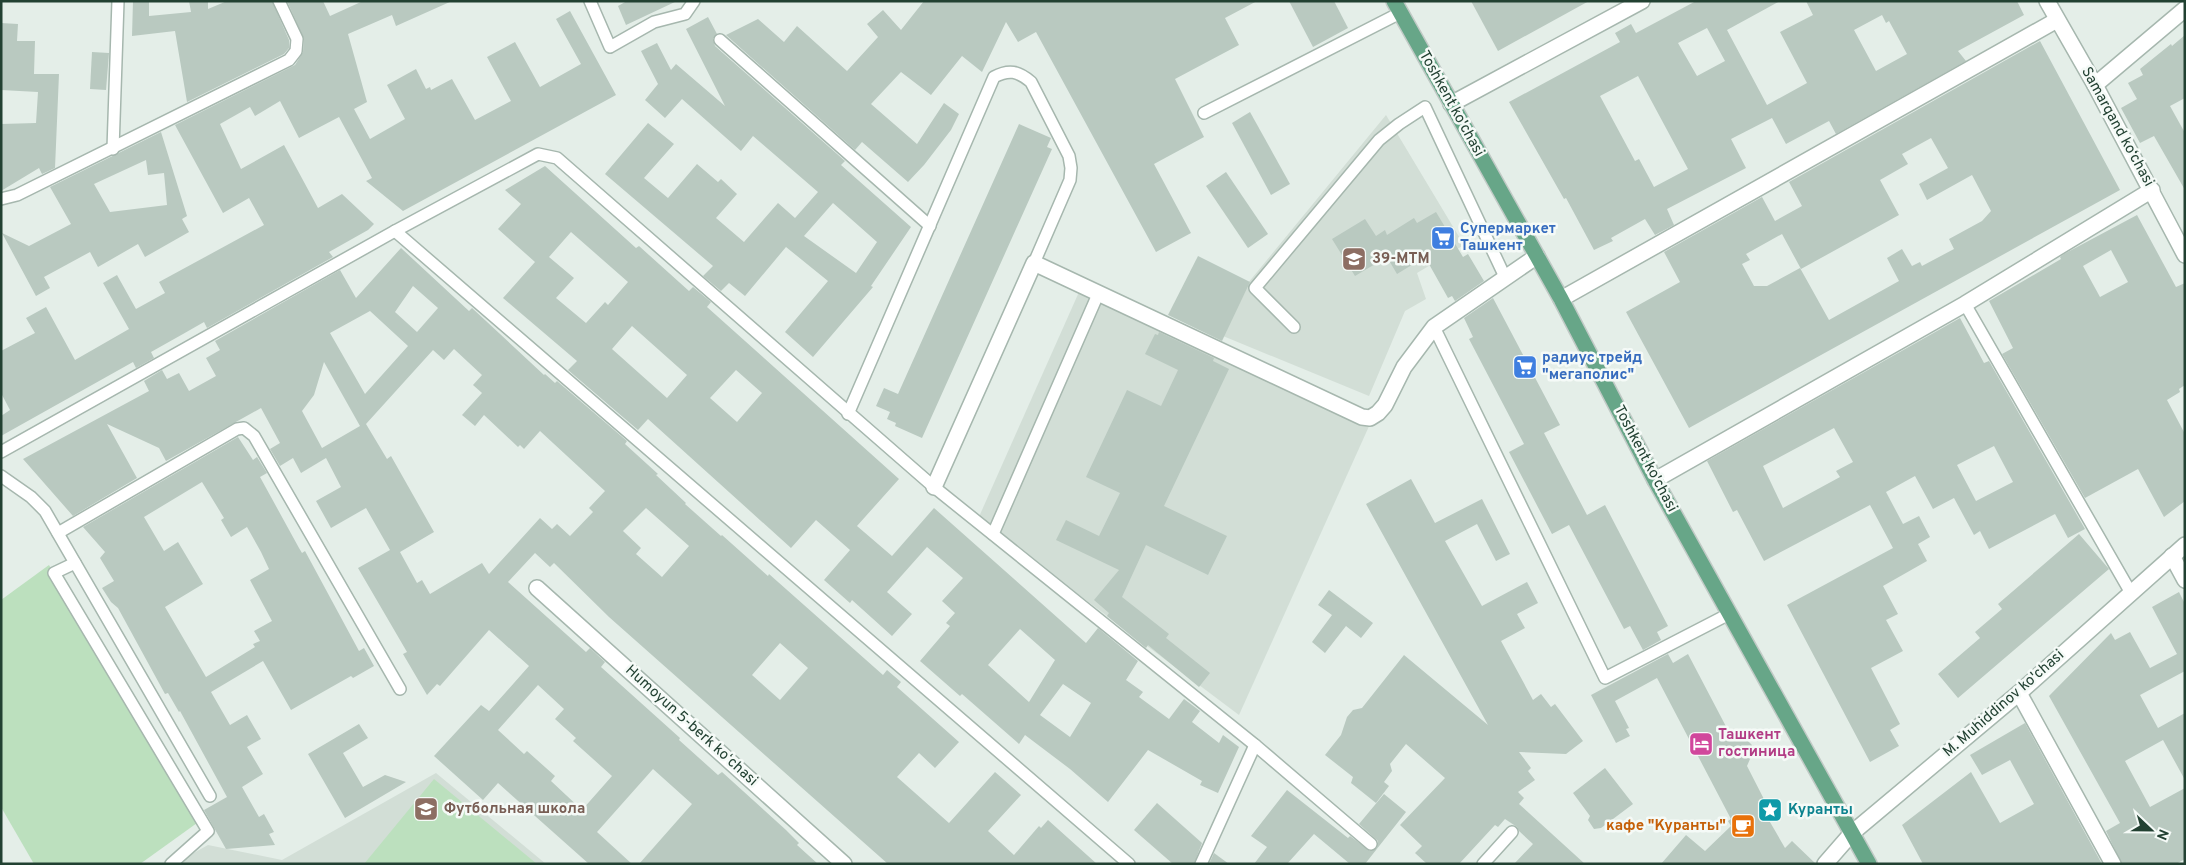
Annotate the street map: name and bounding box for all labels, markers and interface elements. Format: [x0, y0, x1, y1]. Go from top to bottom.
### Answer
street label: Toshkent ko'chasi [1414, 48, 1488, 160]
street label: Samarqand ko‘chasi [2076, 64, 2158, 190]
place label: Супермаркет Ташкент [1460, 220, 1556, 256]
supermarket icon: Супермаркет Ташкент [1430, 225, 1456, 251]
school or university icon: 39-MTM [1341, 246, 1367, 272]
place label: 39-MTM [1372, 250, 1430, 269]
place label: радиус трейд "мегаполис" [1542, 349, 1642, 385]
supermarket icon: радиус трейд "мегаполис" [1512, 354, 1538, 380]
street label: Toshkent ko'chasi [1609, 402, 1681, 516]
street label: M. Muhiddinov ko'chasi [1940, 646, 2068, 762]
street label: Humoyun 5-berk koʻchasi [621, 661, 761, 791]
place label: Ташкент гостиница [1718, 726, 1795, 762]
hotel icon: Ташкент гостиница [1688, 731, 1714, 757]
school or university icon: Футбольная школа [413, 796, 439, 822]
place icon: Куранты [1757, 797, 1783, 823]
place label: Футбольная школа [444, 800, 585, 819]
place label: Куранты [1788, 801, 1853, 820]
north arrow [2126, 805, 2176, 855]
cafe icon: кафе "Куранты" [1730, 813, 1756, 839]
place label: кафе "Куранты" [1606, 817, 1726, 836]
text: N [2152, 826, 2171, 842]

